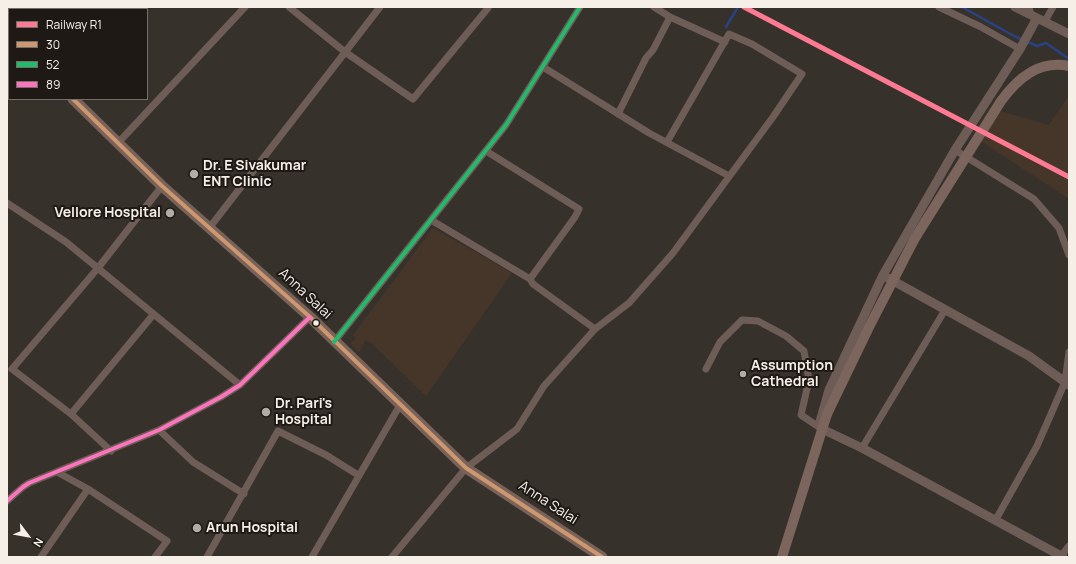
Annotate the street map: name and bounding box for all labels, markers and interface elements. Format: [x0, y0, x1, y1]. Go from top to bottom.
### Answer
legend [8, 8, 148, 100]
text: Railway R1 [46, 16, 102, 33]
text: 30 [46, 36, 60, 53]
text: 52 [46, 56, 59, 73]
text: 89 [46, 76, 60, 93]
place label: Dr. E Sivakumar ENT Clinic [203, 158, 306, 190]
marker: Dr. E Sivakumar ENT Clinic [188, 168, 200, 180]
place label: Vellore Hospital [55, 205, 161, 221]
marker: Vellore Hospital [164, 207, 176, 219]
street label: Anna Salai [275, 265, 335, 323]
unlabelled marker [311, 318, 321, 328]
place label: Assumption Cathedral [751, 358, 833, 390]
marker: Assumption Cathedral [738, 369, 748, 379]
place label: Dr. Pari's Hospital [275, 396, 332, 428]
marker: Dr. Pari's Hospital [260, 406, 272, 418]
street label: Anna Salai [515, 478, 581, 528]
north arrow [8, 516, 48, 556]
place label: Arun Hospital [206, 520, 298, 536]
marker: Arun Hospital [191, 522, 203, 534]
text: N [30, 535, 47, 550]

